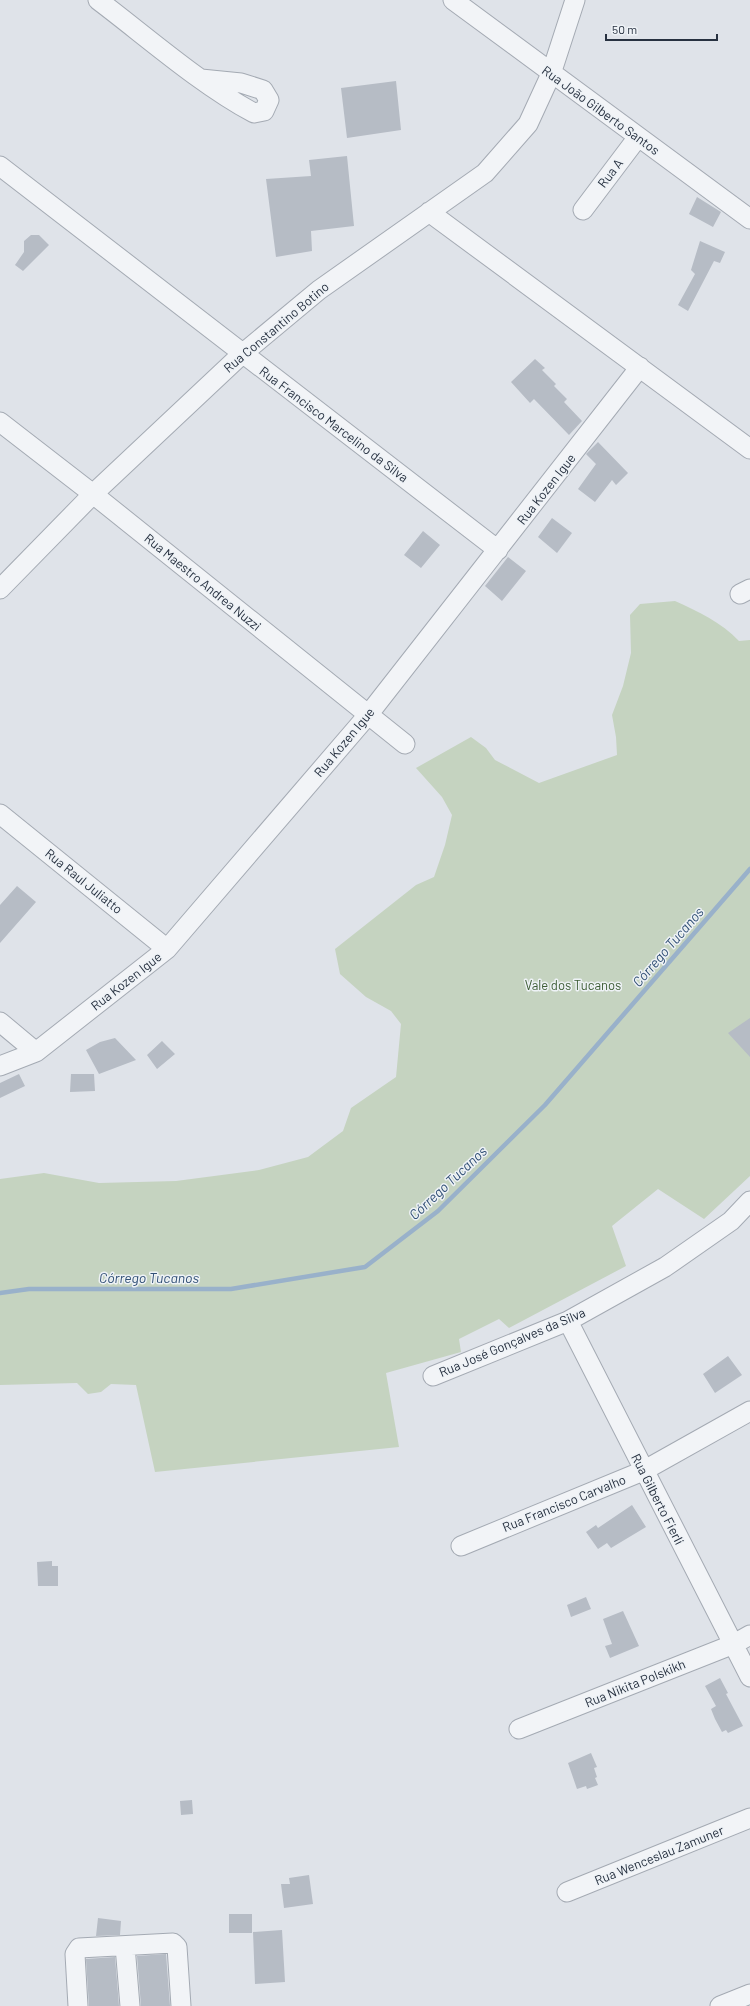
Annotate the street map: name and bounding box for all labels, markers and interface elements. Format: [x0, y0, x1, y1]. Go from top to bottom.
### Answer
scale bar [606, 16, 717, 42]
text: 50 m [612, 22, 637, 36]
street label: Rua João Gilberto Santos [539, 62, 663, 158]
street label: Rua A [594, 155, 626, 191]
street label: Rua Constantino Botino [220, 278, 332, 376]
street label: Rua Francisco Marcelino da Silva [256, 363, 412, 485]
street label: Rua Kozen Igue [513, 450, 579, 528]
street label: Rua Maestro Andrea Nuzzi [141, 530, 265, 634]
street label: Rua Kozen Igue [310, 704, 378, 780]
street label: Rua Raul Juliatto [42, 845, 126, 917]
water label: Córrego Tucanos [628, 903, 707, 990]
street label: Rua Kozen Igue [87, 948, 165, 1014]
park label: Vale dos Tucanos [525, 977, 621, 993]
water label: Córrego Tucanos [405, 1142, 490, 1223]
water label: Córrego Tucanos [99, 1269, 199, 1286]
street label: Rua José Gonçalves da Silva [436, 1304, 588, 1380]
street label: Rua Gilberto Fierli [628, 1451, 688, 1547]
street label: Rua Francisco Carvalho [500, 1471, 628, 1535]
street label: Rua Nikita Polskikh [582, 1656, 688, 1710]
street label: Rua Wenceslau Zamuner [592, 1822, 726, 1888]

